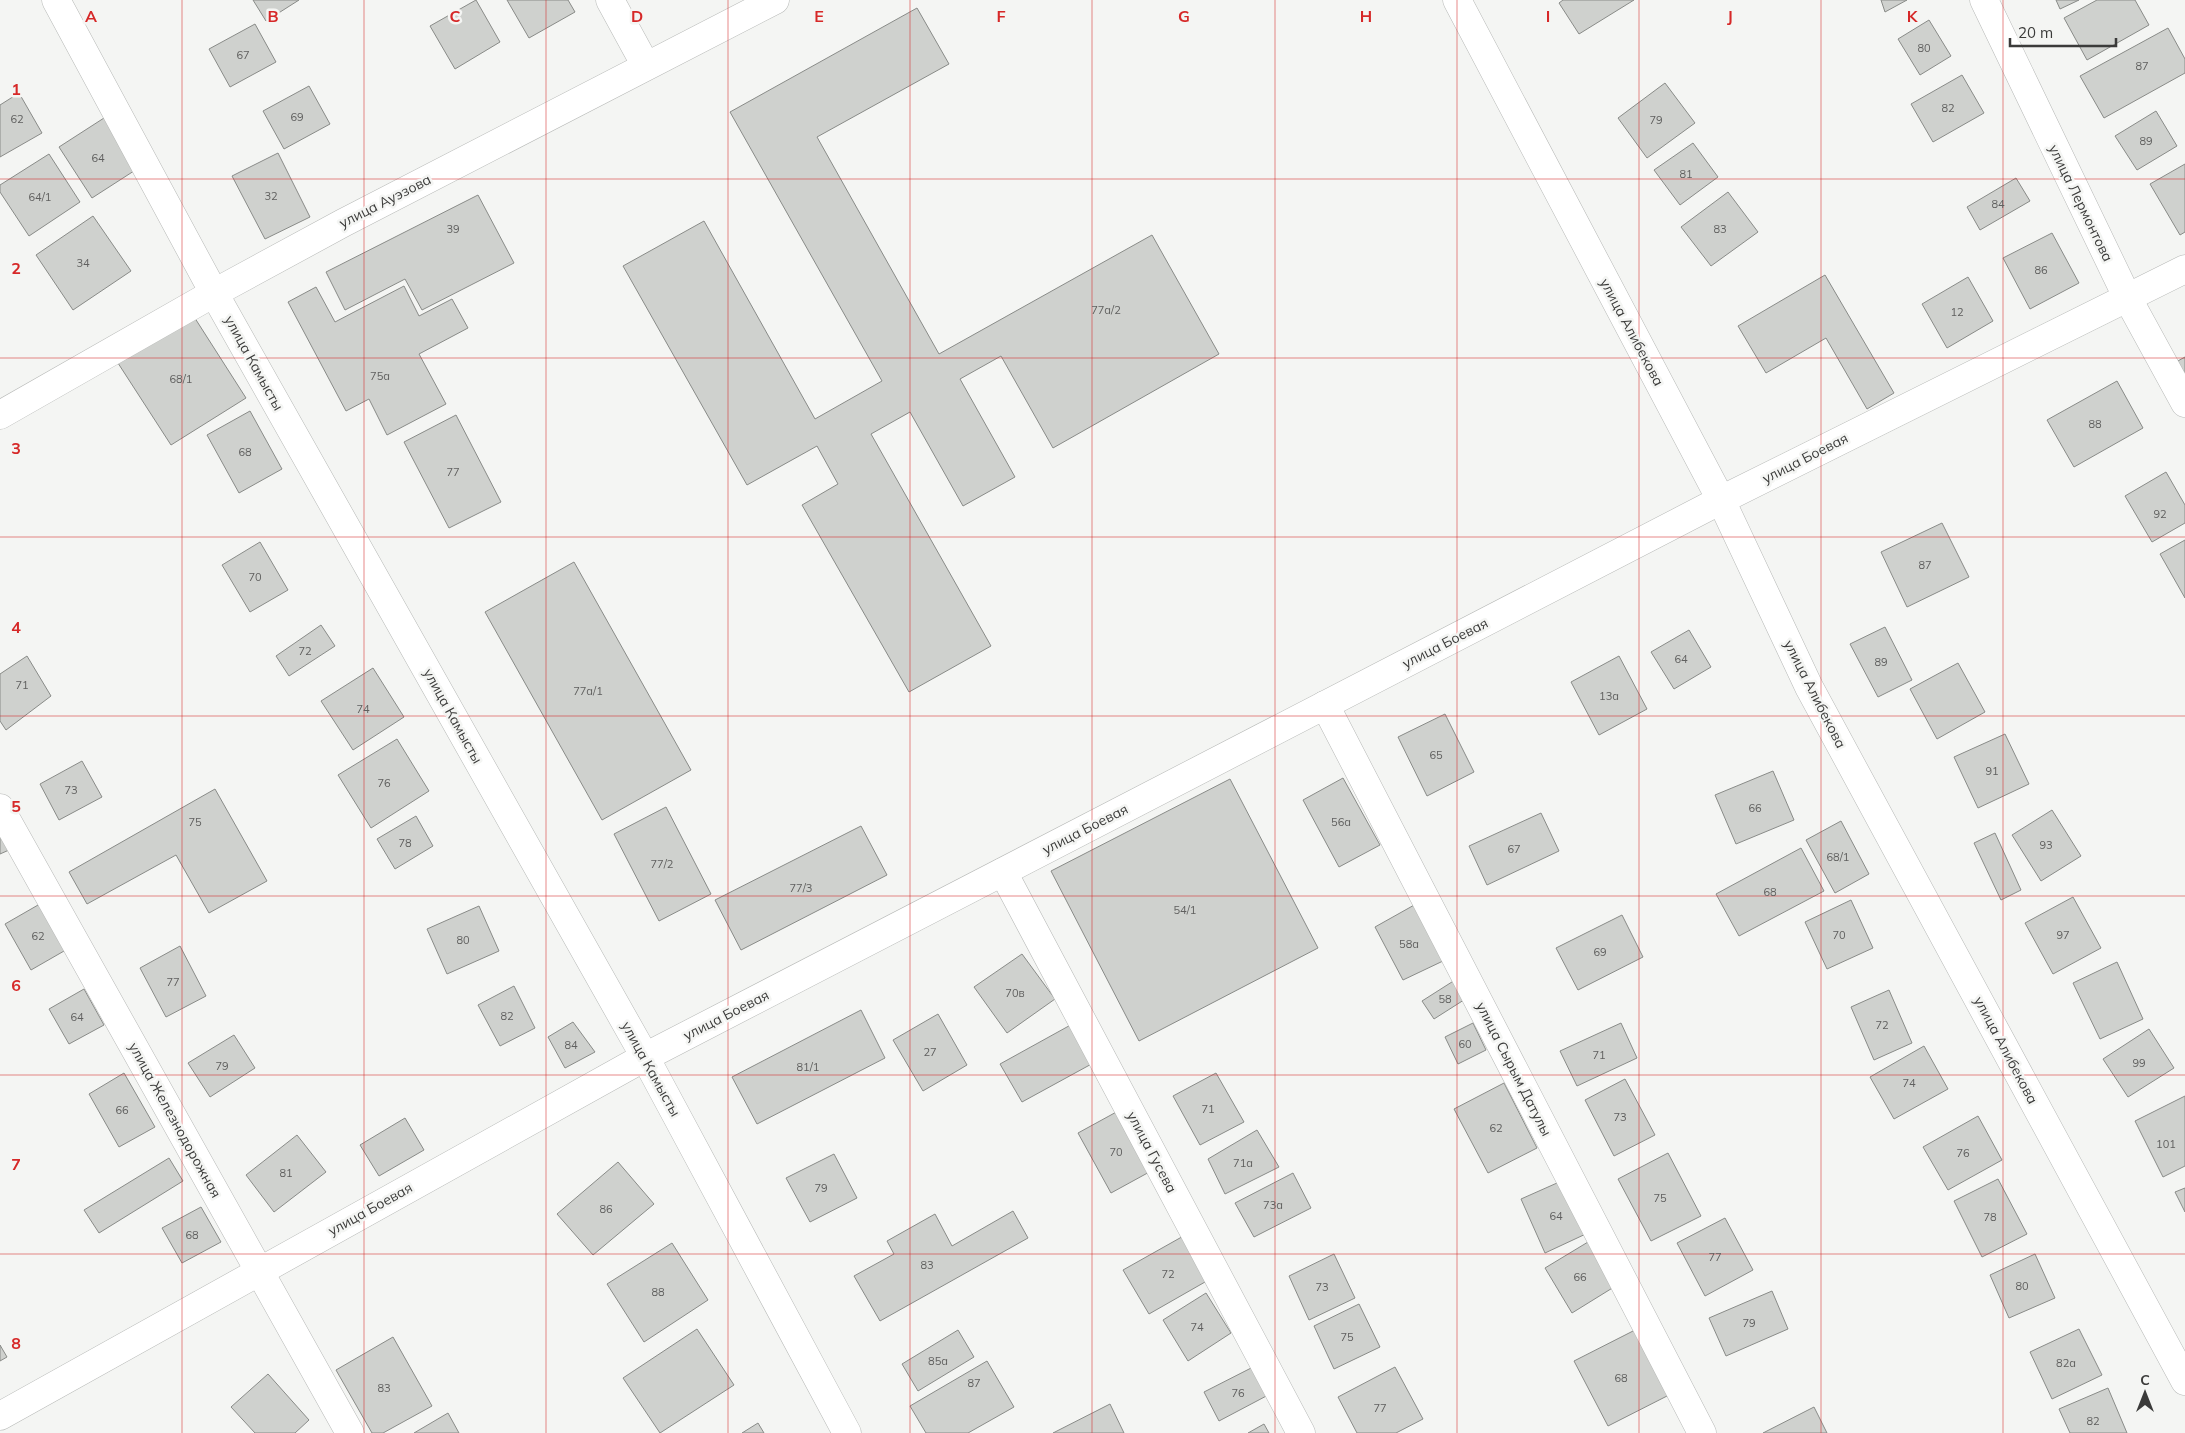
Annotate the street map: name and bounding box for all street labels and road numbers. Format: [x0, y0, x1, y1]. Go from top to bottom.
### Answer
street label: улица Лермонтова [2045, 141, 2117, 265]
street label: улица Ауэзова [336, 170, 434, 232]
street label: улица Алибекова [1596, 275, 1668, 389]
street label: улица Камысты [220, 312, 288, 414]
street label: улица Боевая [1759, 429, 1851, 487]
street label: улица Боевая [1399, 614, 1491, 672]
street label: улица Алибекова [1780, 637, 1850, 751]
street label: улица Камысты [419, 665, 487, 767]
street label: улица Боевая [1039, 800, 1131, 858]
street label: улица Боевая [680, 986, 772, 1044]
street label: улица Алибекова [1970, 993, 2042, 1107]
street label: улица Сырым Датулы [1472, 999, 1556, 1139]
street label: улица Камысты [617, 1018, 685, 1120]
street label: улица Железнодорожная [125, 1039, 225, 1201]
street label: улица Гусева [1123, 1108, 1181, 1196]
street label: улица Боевая [325, 1178, 415, 1240]

